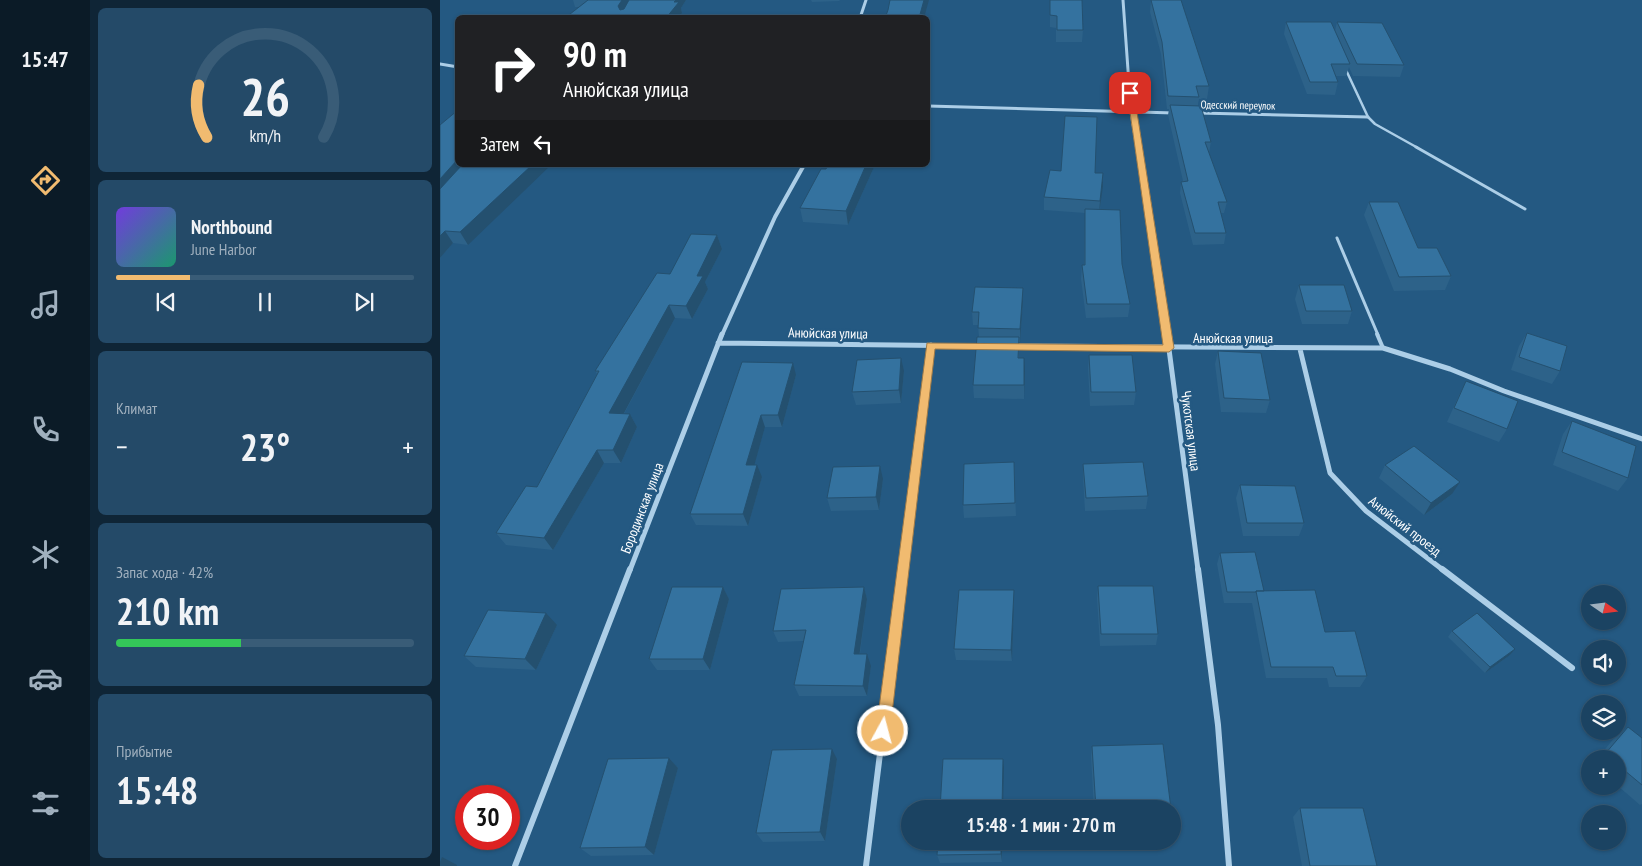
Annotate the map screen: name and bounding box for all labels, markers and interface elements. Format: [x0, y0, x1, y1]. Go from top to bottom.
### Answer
text: 90 m [563, 31, 627, 77]
icon: right [480, 35, 545, 100]
text: 15:47 [21, 45, 69, 73]
text: 26 [240, 63, 290, 130]
pin [1109, 72, 1151, 114]
text: Анюйская улица [563, 75, 689, 103]
icon: arrive [1116, 79, 1144, 107]
street label: Одесский переулок [1200, 97, 1276, 113]
text: km/h [249, 124, 281, 147]
icon: left [529, 130, 557, 158]
text: Затем [480, 132, 519, 156]
icon: directions [28, 163, 63, 198]
text: Northbound [191, 215, 272, 239]
text: June Harbor [191, 239, 256, 259]
icon: music [28, 287, 63, 322]
icon: previous [152, 288, 180, 316]
icon: pause [251, 288, 279, 316]
icon: next [350, 288, 378, 316]
street label: Анюйская улица [788, 323, 868, 343]
street label: Анюйская улица [1193, 329, 1273, 347]
street label: Чукотская улица [1177, 390, 1205, 472]
text: Климат [116, 398, 157, 418]
icon: phone [28, 412, 63, 447]
text: 23° [240, 422, 290, 471]
text: − [116, 428, 128, 465]
text: + [402, 428, 414, 465]
street label: Бородинская улица [616, 460, 668, 556]
street label: Анюйский проезд [1365, 492, 1445, 560]
icon: climate [28, 537, 63, 572]
text: Запас хода · 42% [116, 562, 213, 582]
north arrow [1581, 585, 1626, 630]
map controls [1581, 585, 1626, 850]
text: 210 km [116, 586, 219, 635]
button: sound [1581, 640, 1626, 685]
icon: car [28, 661, 63, 696]
button: layers [1581, 695, 1626, 740]
position arrow [856, 704, 908, 756]
text: Прибытие [116, 741, 173, 761]
button: + [1581, 750, 1626, 795]
text: 15:48 [116, 765, 198, 814]
speed limit sign: 30 [455, 785, 520, 850]
icon: filters [28, 786, 63, 821]
button: − [1581, 805, 1626, 850]
text: 15:48 · 1 мин · 270 m [967, 813, 1115, 837]

